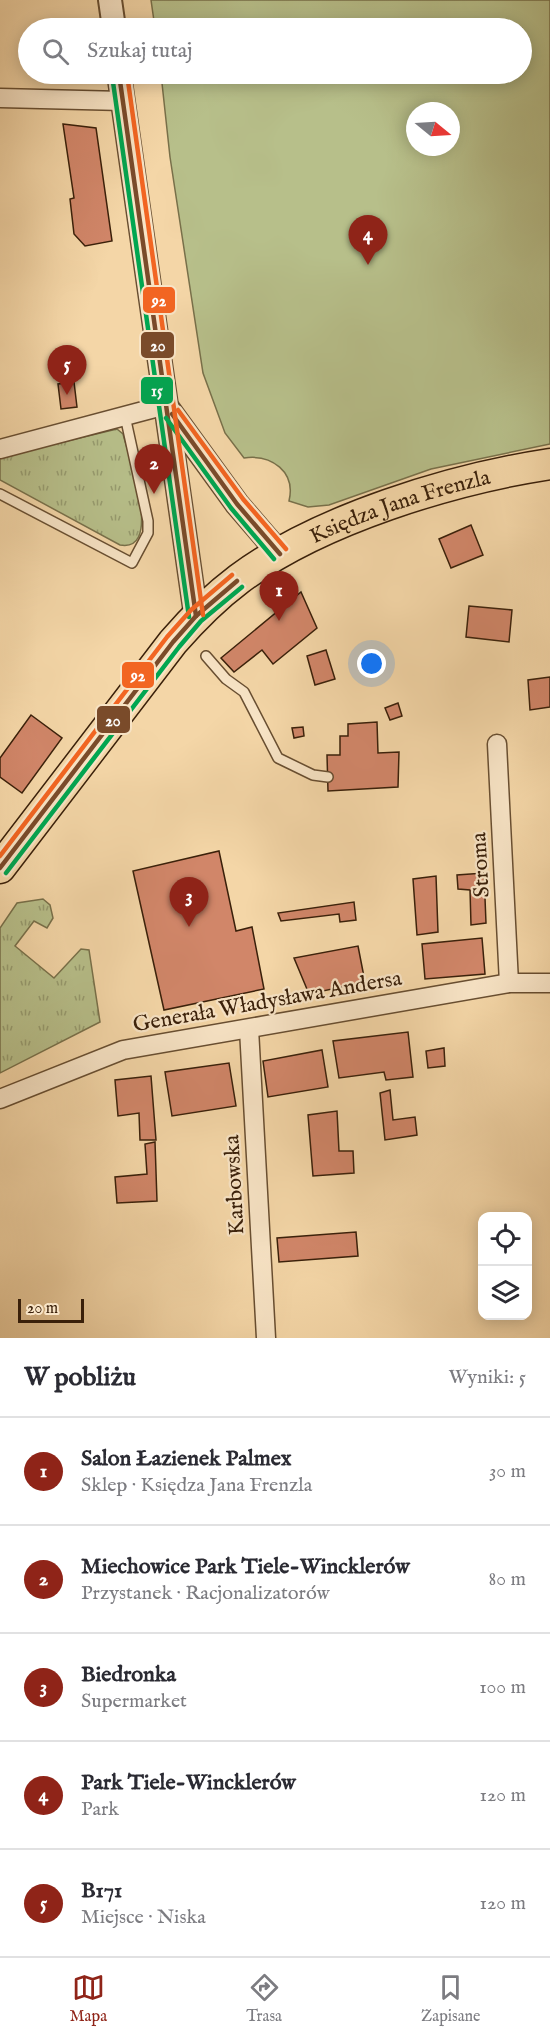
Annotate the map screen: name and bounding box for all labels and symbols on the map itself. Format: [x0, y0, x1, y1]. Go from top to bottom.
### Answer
north arrow [406, 102, 460, 156]
pin: 4 [348, 216, 388, 265]
line badge: 92 [142, 286, 176, 314]
text: 92 [151, 292, 167, 312]
line badge: 20 [140, 331, 175, 359]
text: 20 [150, 337, 166, 357]
pin: 5 [48, 346, 86, 395]
line badge: 15 [140, 376, 174, 405]
text: 15 [151, 382, 163, 402]
pin: 2 [134, 444, 174, 494]
street label: Księdza Jana Frenzla [305, 464, 494, 551]
pin: 1 [260, 572, 298, 621]
your location [357, 649, 386, 678]
line badge: 92 [121, 661, 155, 689]
text: 92 [130, 667, 146, 687]
line badge: 20 [96, 705, 131, 734]
text: 20 [105, 712, 121, 732]
street label: Stroma [465, 831, 497, 898]
pin: 3 [170, 878, 208, 927]
street label: Generała Władysława Andersa [131, 964, 404, 1039]
street label: Karbowska [218, 1134, 252, 1236]
scale bar [18, 1296, 84, 1324]

